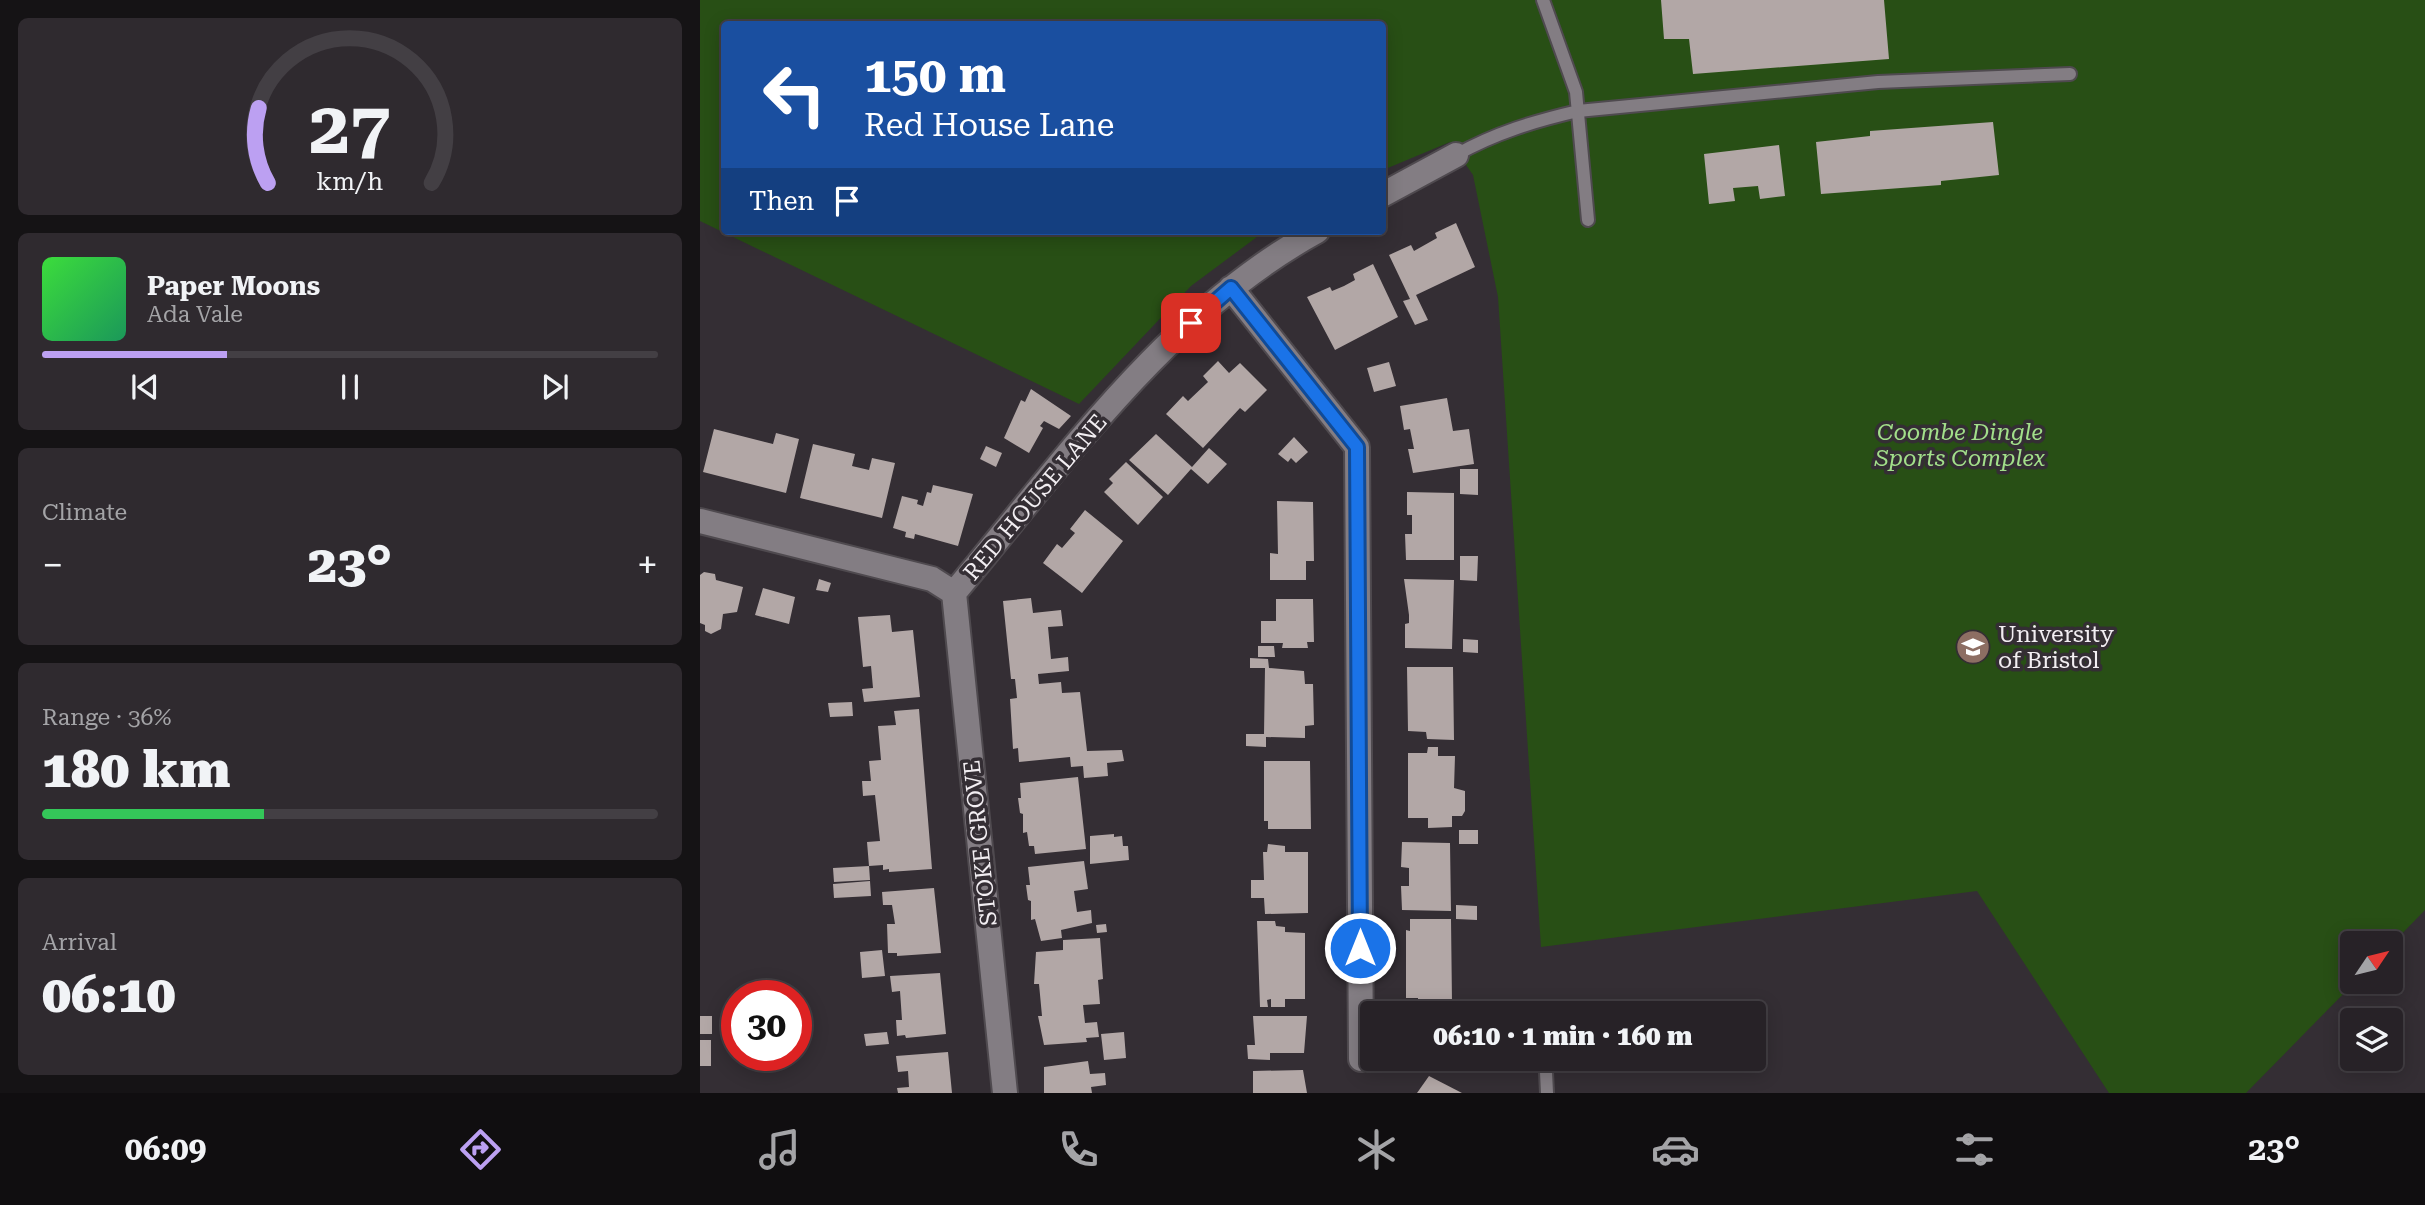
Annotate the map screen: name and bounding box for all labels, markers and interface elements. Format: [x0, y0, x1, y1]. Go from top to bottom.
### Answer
text: 150 m [864, 47, 1006, 104]
icon: left [749, 49, 840, 140]
text: 27 [309, 86, 391, 171]
text: Red House Lane [864, 106, 1114, 144]
text: km/h [317, 166, 383, 195]
icon: arrive [828, 182, 866, 220]
text: Then [749, 186, 814, 216]
text: Paper Moons [147, 271, 320, 301]
pin [1161, 293, 1221, 353]
text: Ada Vale [147, 301, 243, 328]
icon: arrive [1172, 304, 1210, 342]
icon: previous [126, 368, 164, 406]
icon: pause [331, 368, 369, 406]
icon: next [536, 368, 574, 406]
street label: RED HOUSE LANE [958, 409, 1113, 586]
park label: Coombe Dingle Sports Complex [1874, 419, 2046, 472]
text: Climate [42, 499, 127, 526]
text: 23° [308, 534, 392, 595]
text: − [42, 543, 63, 587]
text: + [637, 543, 658, 587]
place label: University of Bristol [1998, 621, 2114, 674]
school or university icon: University of Bristol [1954, 628, 1992, 666]
text: Range · 36% [42, 704, 171, 731]
text: 180 km [42, 739, 230, 800]
street label: STOKE GROVE [958, 759, 1003, 927]
position arrow [1323, 911, 1397, 985]
text: Arrival [42, 929, 117, 956]
north arrow [2340, 931, 2403, 994]
map controls [2340, 931, 2403, 1071]
text: 06:10 [42, 964, 176, 1025]
speed limit sign: 30 [721, 980, 812, 1071]
button: layers [2340, 1008, 2403, 1071]
text: 06:10 · 1 min · 160 m [1433, 1021, 1693, 1051]
icon: directions [456, 1125, 505, 1174]
icon: music [755, 1125, 804, 1174]
icon: phone [1054, 1125, 1103, 1174]
icon: climate [1352, 1125, 1401, 1174]
icon: car [1651, 1125, 1700, 1174]
icon: filters [1950, 1125, 1999, 1174]
text: 06:09 [125, 1130, 207, 1168]
text: 23° [2248, 1130, 2300, 1168]

